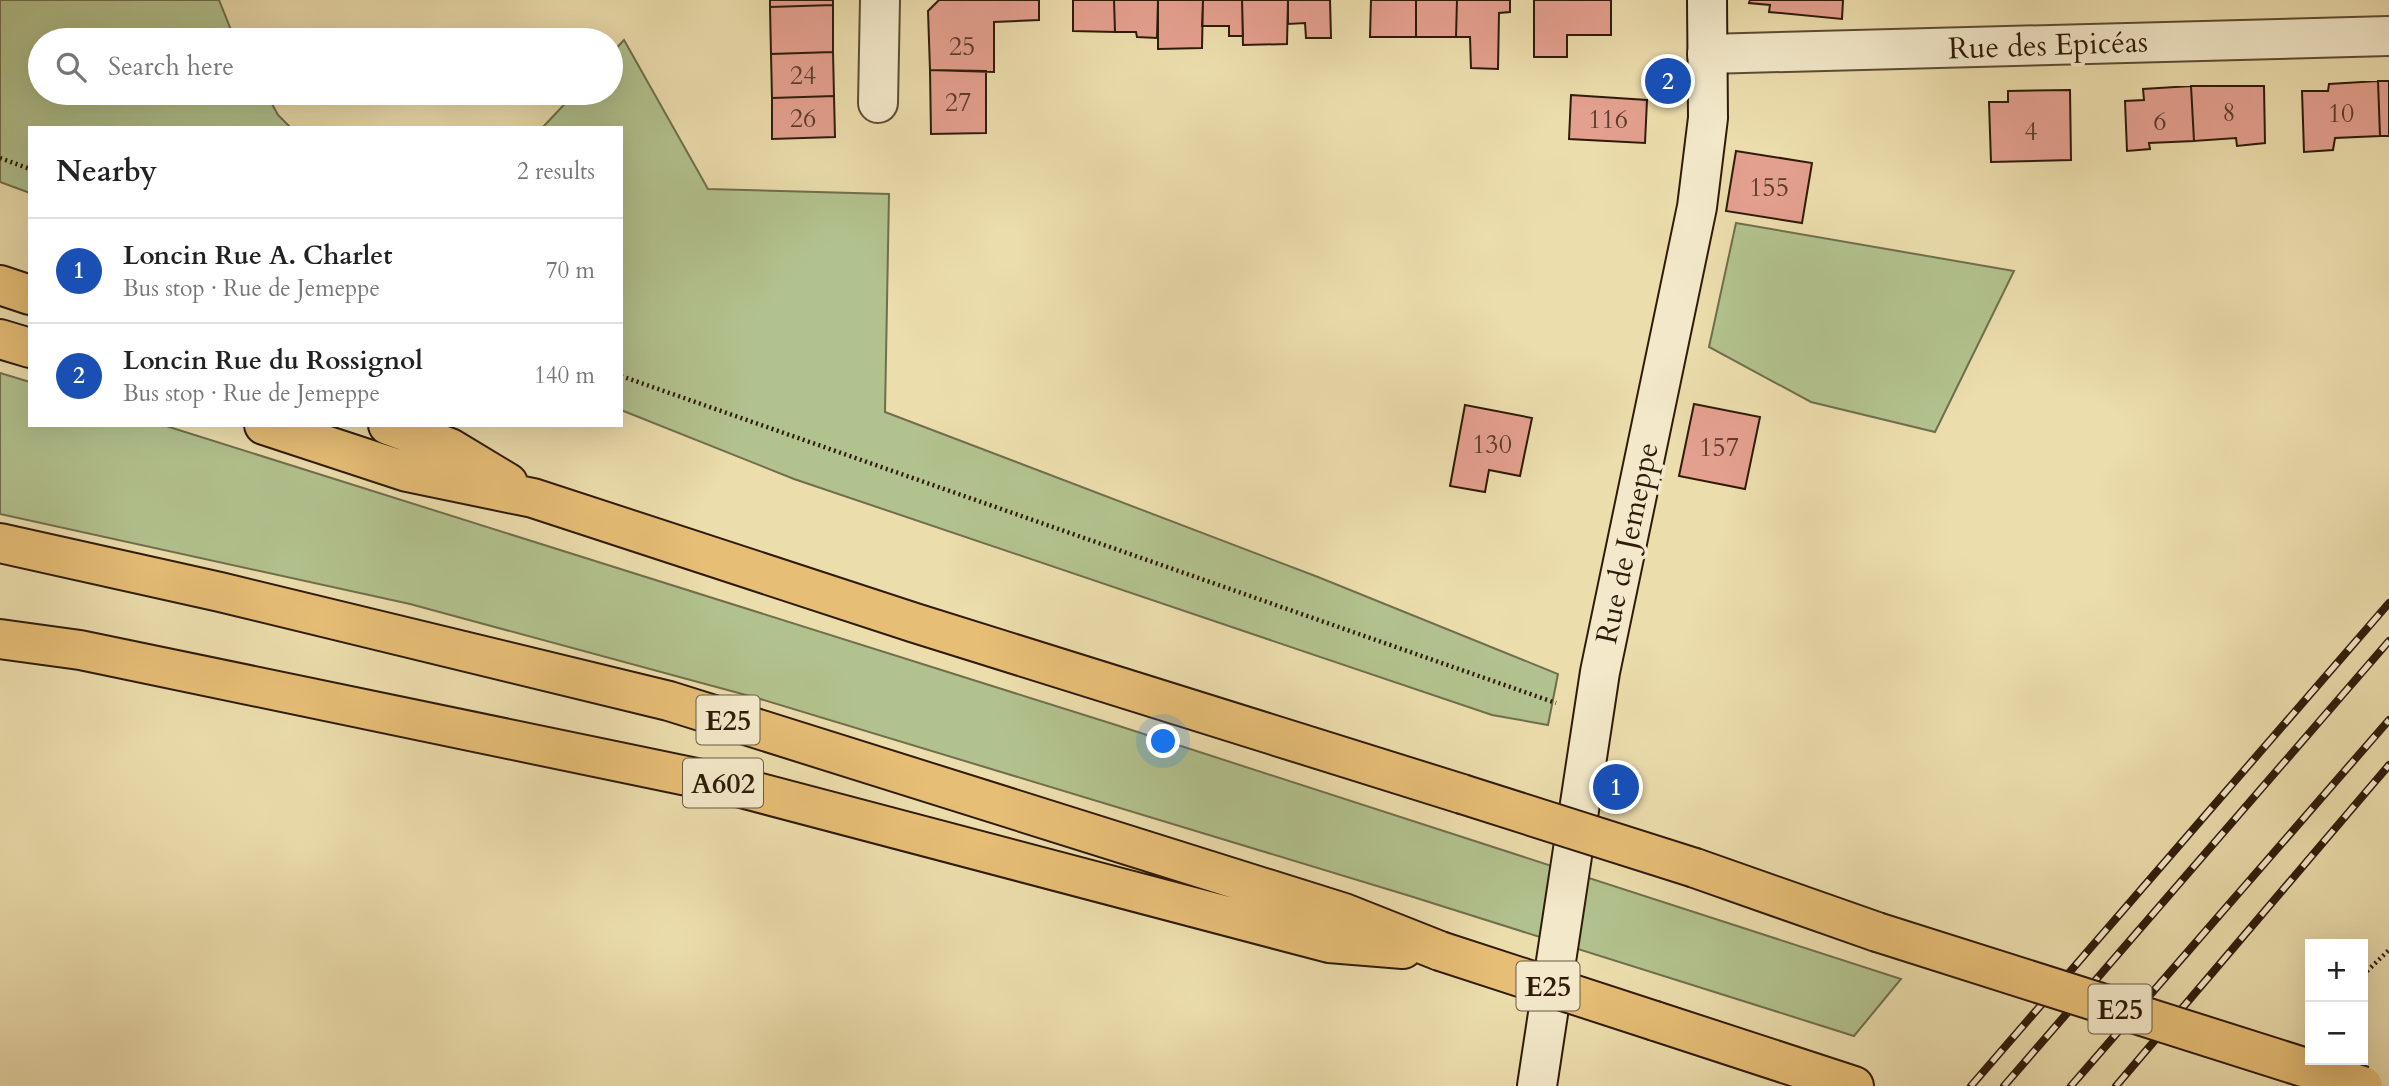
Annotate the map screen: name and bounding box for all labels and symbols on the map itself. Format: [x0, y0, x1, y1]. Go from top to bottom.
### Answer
street label: Rue des Epicéas [1947, 22, 2149, 69]
house number: 25 [949, 29, 975, 64]
pin: 2 [1645, 55, 1691, 107]
house number: 24 [790, 58, 816, 93]
house number: 27 [945, 85, 971, 120]
house number: 8 [2222, 95, 2236, 130]
house number: 10 [2328, 96, 2354, 131]
house number: 26 [790, 101, 816, 136]
house number: 116 [1588, 102, 1628, 137]
house number: 6 [2153, 104, 2167, 139]
house number: 4 [2024, 114, 2038, 149]
house number: 155 [1749, 170, 1789, 205]
house number: 130 [1472, 427, 1512, 462]
house number: 157 [1699, 430, 1739, 465]
street label: Rue de Jemeppe [1586, 439, 1669, 648]
road number: E25 [696, 696, 760, 744]
your location [1146, 724, 1180, 758]
road number: A602 [683, 758, 763, 808]
pin: 1 [1593, 761, 1639, 813]
road number: E25 [1516, 962, 1580, 1010]
road number: E25 [2088, 984, 2152, 1034]

